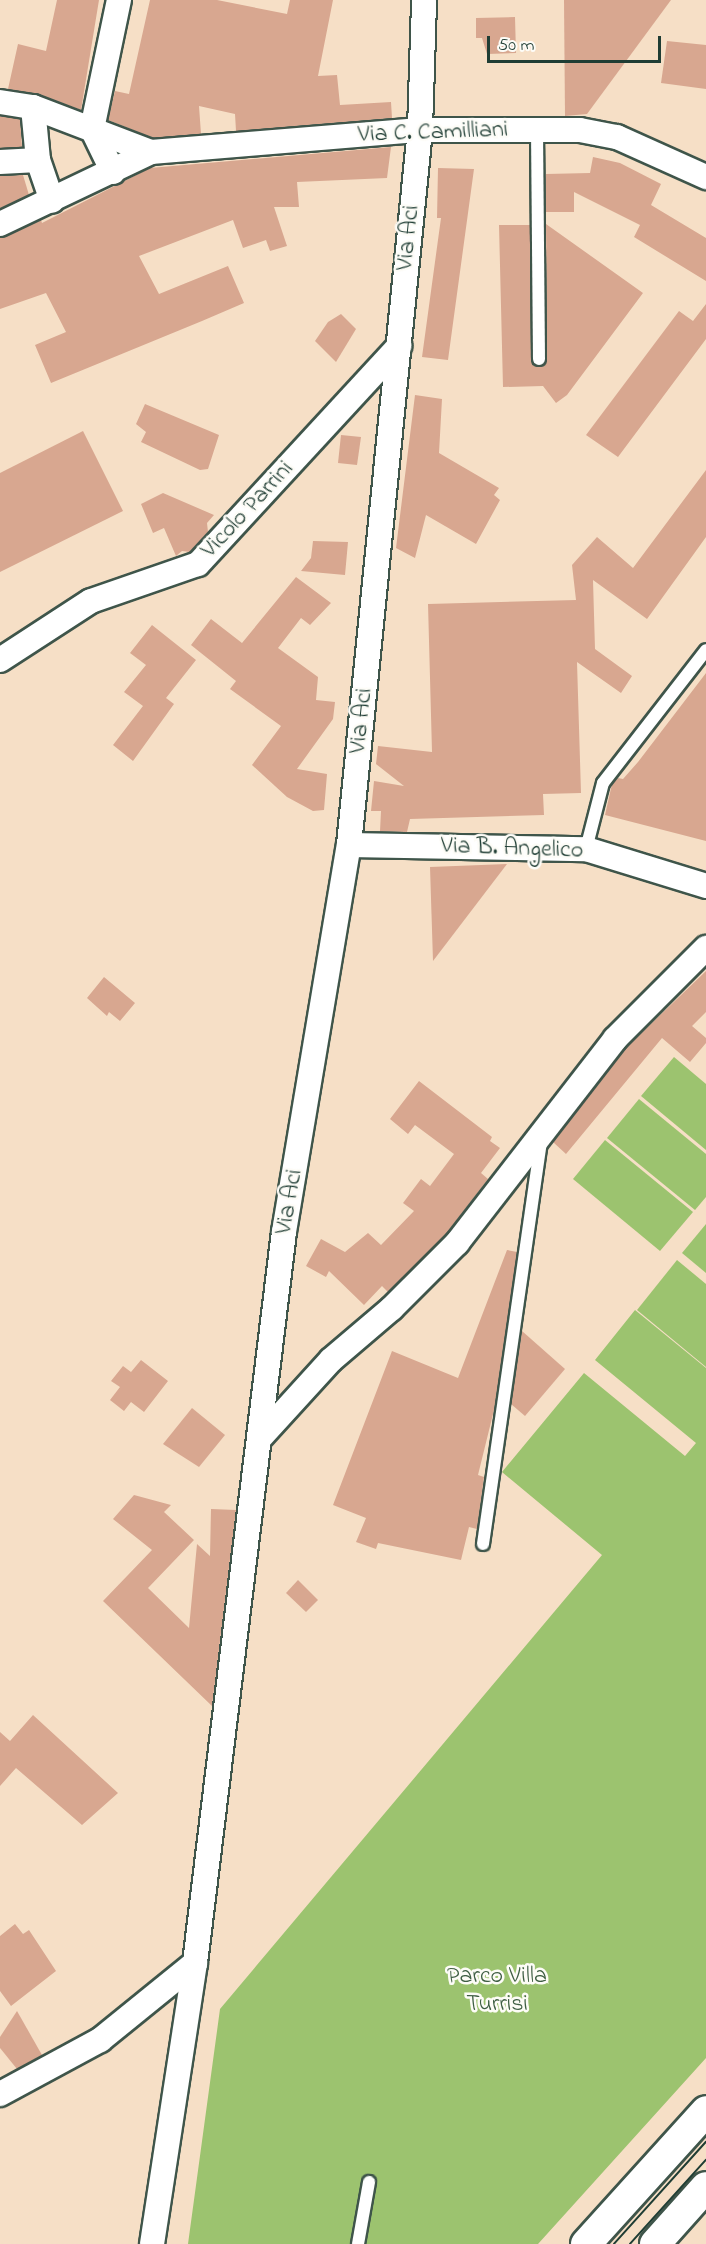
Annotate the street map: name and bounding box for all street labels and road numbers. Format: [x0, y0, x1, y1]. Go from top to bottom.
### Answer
street label: Via C. Camilliani [357, 116, 509, 150]
street label: Via Aci [391, 204, 427, 272]
street label: Vicolo Parrini [196, 455, 300, 565]
street label: Via Aci [344, 687, 380, 755]
street label: Via B. Angelico [440, 832, 584, 866]
street label: Via Aci [270, 1167, 310, 1237]

